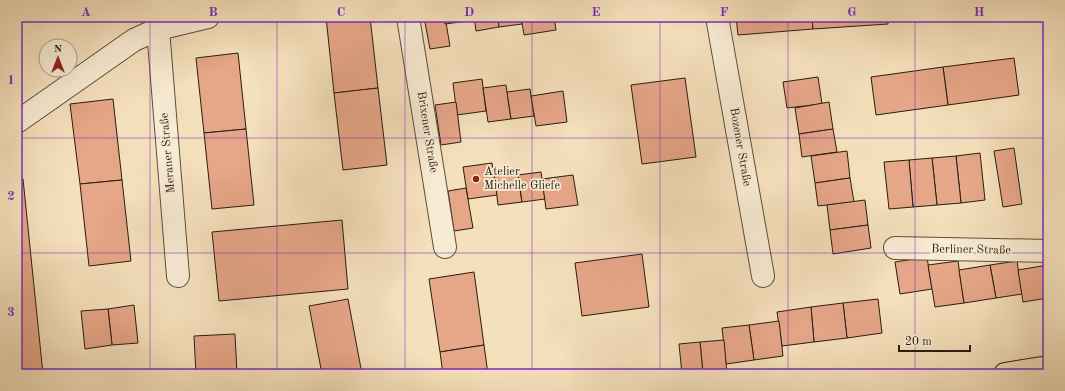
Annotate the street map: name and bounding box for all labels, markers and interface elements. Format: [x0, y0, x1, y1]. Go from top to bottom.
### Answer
text: A [81, 6, 91, 19]
text: B [208, 6, 218, 19]
text: C [337, 6, 345, 19]
text: D [464, 6, 474, 19]
text: E [592, 6, 601, 19]
text: F [720, 6, 729, 19]
text: G [847, 6, 857, 19]
text: H [974, 6, 985, 19]
north arrow [38, 38, 78, 78]
text: N [54, 44, 63, 55]
text: 1 [7, 74, 15, 87]
street label: Brixener Straße [415, 90, 439, 174]
street label: Bozener Straße [727, 107, 753, 188]
street label: Meraner Straße [158, 112, 178, 194]
place label: Atelier Michelle Gliefe [484, 166, 561, 192]
marker: Atelier Michelle Gliefe [471, 174, 481, 184]
text: 2 [7, 190, 15, 203]
street label: Berliner Straße [931, 243, 1011, 257]
text: 3 [7, 306, 15, 319]
scale bar [899, 327, 970, 353]
text: 20 m [905, 336, 932, 348]

